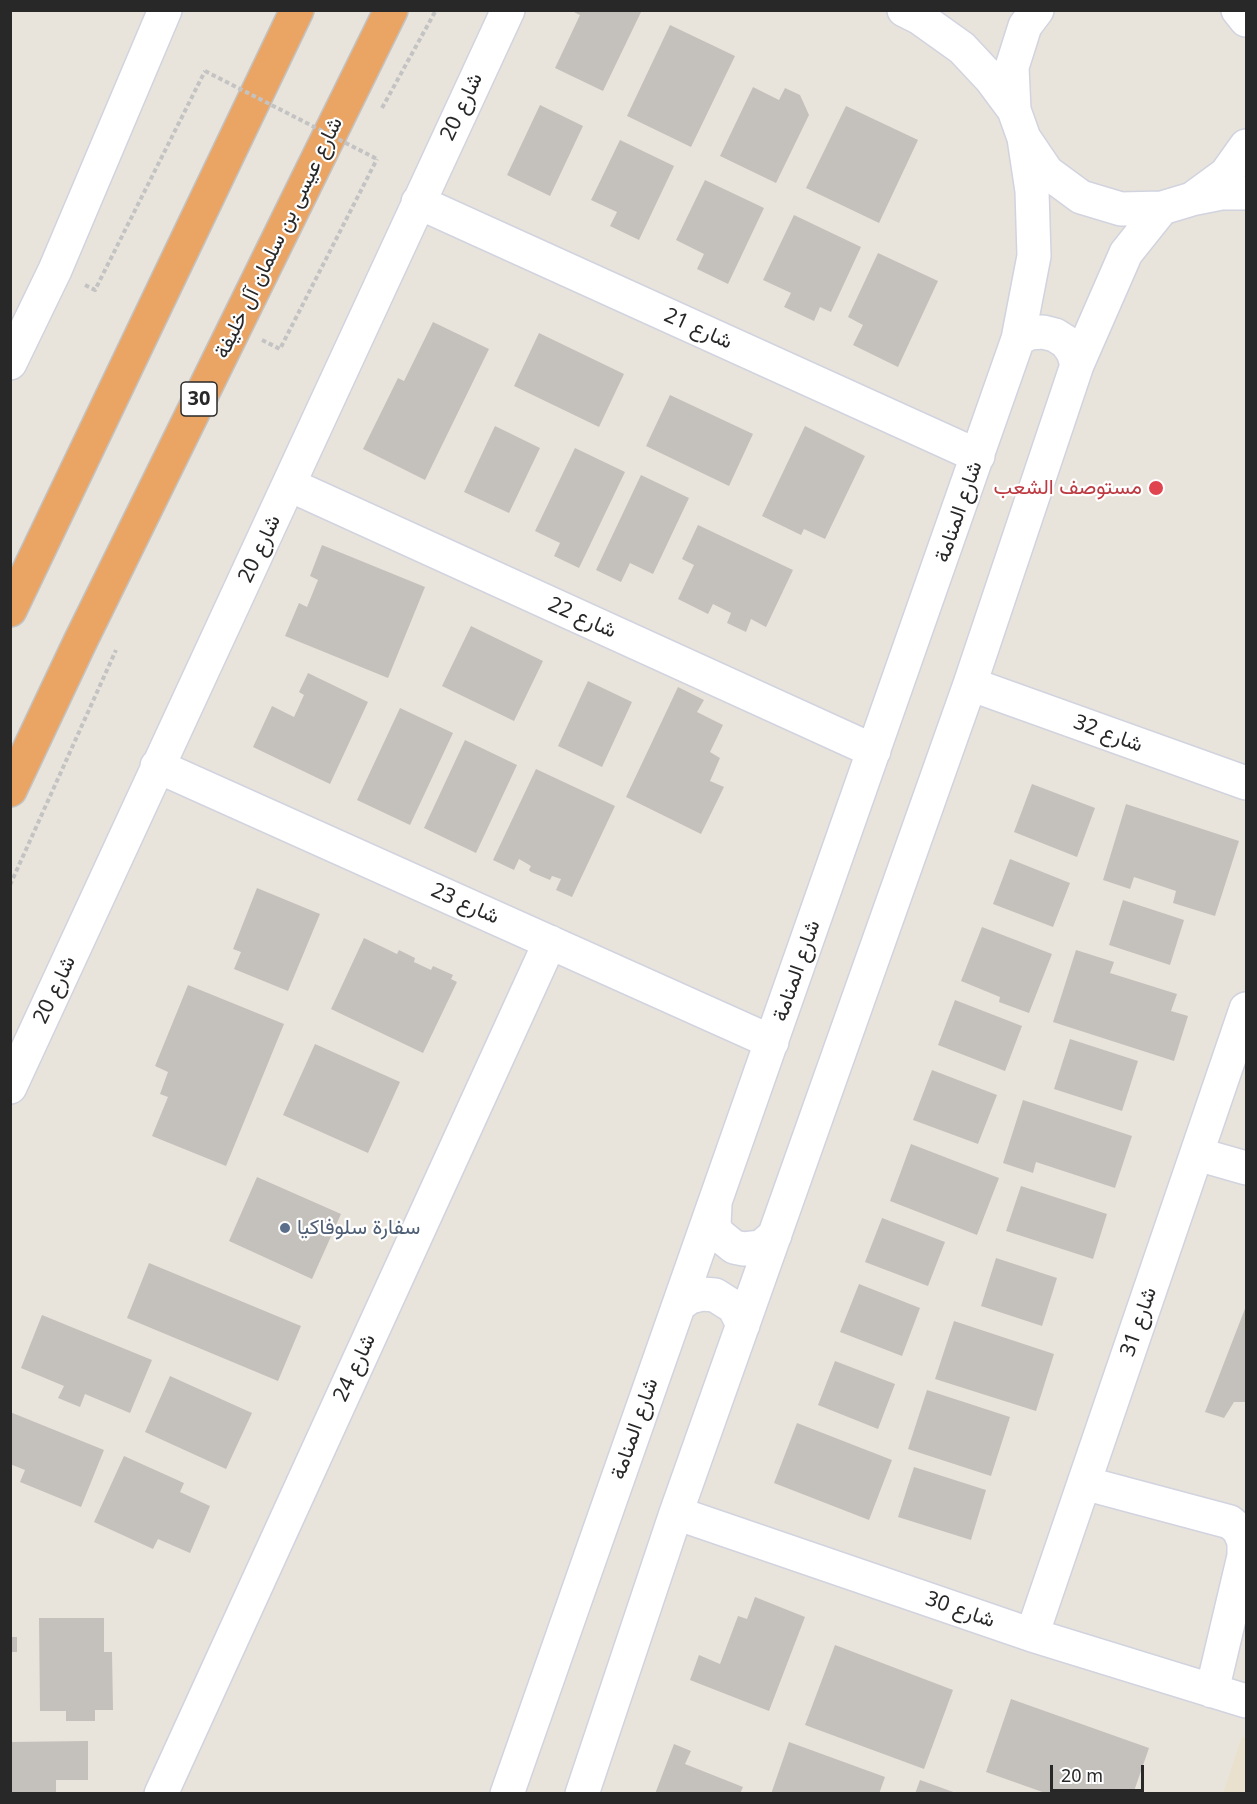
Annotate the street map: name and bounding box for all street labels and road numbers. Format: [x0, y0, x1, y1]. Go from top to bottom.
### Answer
street label: شارع 20 [435, 69, 489, 145]
street label: شارع عيسى بن سلمان آل خليفة [210, 113, 348, 363]
street label: شارع 21 [660, 303, 736, 355]
road number: 30 [181, 382, 217, 416]
street label: شارع المنامة [930, 458, 988, 566]
street label: شارع 20 [233, 511, 287, 587]
street label: شارع 22 [544, 592, 620, 644]
street label: شارع 32 [1070, 710, 1146, 758]
street label: شارع 23 [427, 878, 503, 930]
street label: شارع المنامة [768, 917, 826, 1025]
street label: شارع 20 [28, 952, 82, 1028]
street label: شارع 31 [1115, 1284, 1163, 1360]
street label: شارع 24 [328, 1330, 382, 1406]
street label: شارع المنامة [606, 1375, 664, 1483]
street label: شارع 30 [922, 1586, 998, 1634]

